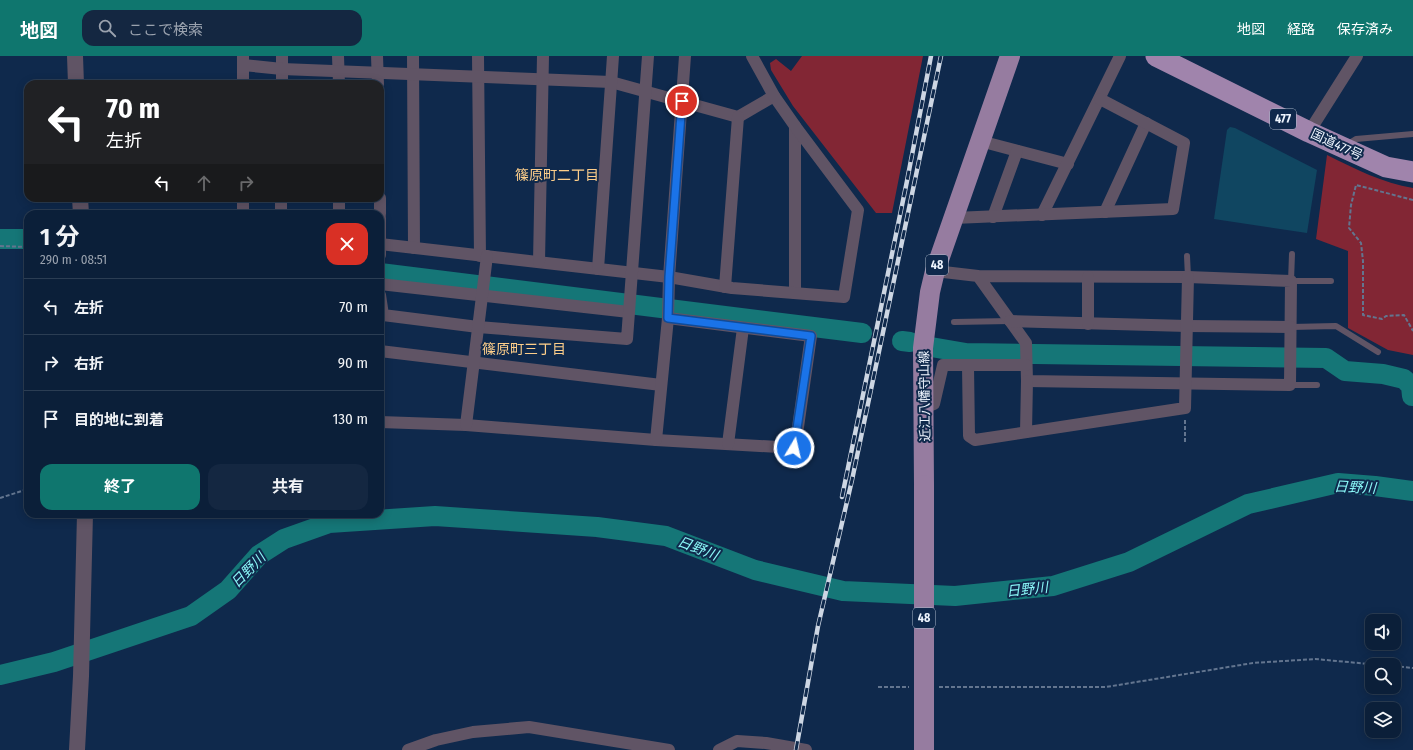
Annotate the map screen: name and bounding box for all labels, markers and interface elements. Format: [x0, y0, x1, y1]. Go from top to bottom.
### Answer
search box [82, 10, 362, 46]
icon: search [96, 17, 118, 39]
text: 地図 [20, 19, 58, 42]
text: ここで検索 [128, 21, 203, 39]
text: 地図 [1237, 21, 1265, 38]
text: 経路 [1287, 21, 1315, 38]
text: 保存済み [1337, 21, 1393, 38]
pin [665, 84, 699, 118]
icon: arrive [671, 90, 693, 112]
text: 70 m [106, 92, 160, 125]
icon: left [40, 96, 92, 148]
road number: 477 [1270, 109, 1296, 129]
street label: 国道477号 [1308, 126, 1365, 163]
text: 左折 [106, 130, 142, 152]
district label: 篠原町二丁目 [515, 167, 599, 184]
icon: left [151, 172, 173, 194]
icon: ahead [193, 172, 215, 194]
icon: right [235, 172, 257, 194]
text: 1 分 [40, 223, 79, 251]
button: close [326, 223, 368, 265]
text: 290 m · 08:51 [40, 252, 107, 267]
road number: 48 [926, 255, 948, 275]
icon: left [40, 296, 62, 318]
text: 70 m [339, 298, 368, 316]
text: 左折 [74, 299, 104, 317]
district label: 篠原町三丁目 [482, 341, 566, 358]
street label: 近江八幡守山線 [916, 350, 933, 442]
icon: right [40, 352, 62, 374]
text: 90 m [338, 354, 368, 372]
text: 右折 [74, 355, 104, 373]
icon: arrive [40, 408, 62, 430]
text: 130 m [333, 410, 368, 428]
text: 目的地に到着 [74, 411, 164, 429]
position arrow [773, 427, 815, 469]
button: 終了 [40, 464, 200, 510]
button: 共有 [208, 464, 368, 510]
water label: 日野川 [1334, 478, 1378, 497]
water label: 日野川 [675, 533, 722, 565]
water label: 日野川 [228, 548, 270, 591]
water label: 日野川 [1005, 579, 1051, 600]
road number: 48 [913, 608, 935, 628]
map controls [1365, 614, 1401, 738]
button: sound [1365, 614, 1401, 650]
button: search [1365, 658, 1401, 694]
button: layers [1365, 702, 1401, 738]

